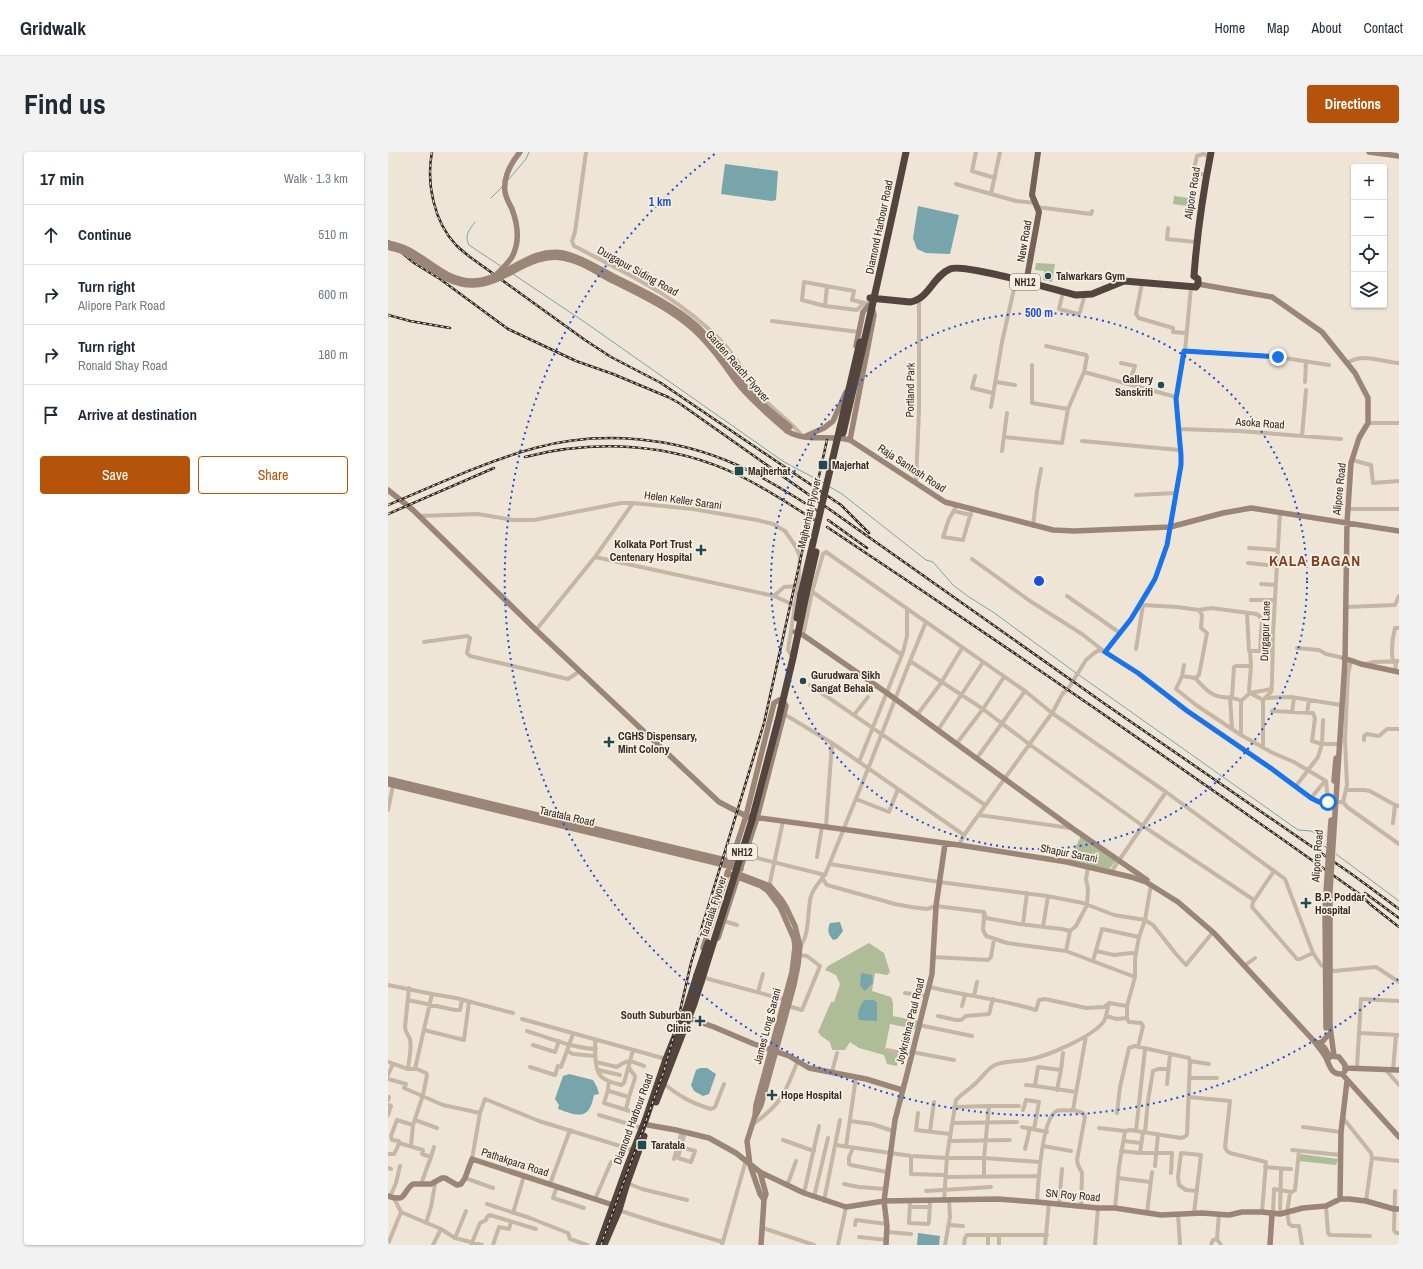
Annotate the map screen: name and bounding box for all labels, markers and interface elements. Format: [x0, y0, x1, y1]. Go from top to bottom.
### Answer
text: Gridwalk [20, 15, 86, 41]
text: Home [1214, 19, 1245, 37]
text: Map [1267, 19, 1289, 37]
text: About [1311, 19, 1341, 37]
text: Contact [1363, 19, 1403, 37]
text: Find us [24, 85, 106, 123]
button: Directions [1307, 85, 1399, 123]
map controls [1351, 164, 1387, 308]
button: + [1351, 164, 1387, 200]
street label: Alipore Road [1181, 166, 1203, 221]
text: 17 min [40, 167, 84, 190]
text: Walk · 1.3 km [284, 170, 348, 187]
street label: Diamond Harbour Road [862, 179, 896, 275]
text: 1 km [649, 194, 671, 210]
button: − [1351, 200, 1387, 236]
street label: New Road [1013, 219, 1035, 263]
icon: ahead [40, 224, 62, 246]
text: Continue [78, 224, 131, 245]
text: 510 m [318, 226, 348, 243]
button: locate [1351, 236, 1387, 272]
street label: Durgapur Siding Road [595, 243, 681, 299]
place label: Talwarkars Gym [1056, 269, 1125, 283]
marker: Talwarkars Gym [1043, 271, 1053, 281]
button: layers [1351, 272, 1387, 308]
road number: NH12 [1010, 274, 1040, 290]
text: Turn right [78, 276, 135, 297]
icon: right [40, 284, 62, 306]
text: 600 m [318, 286, 348, 303]
text: Alipore Park Road [78, 297, 165, 314]
text: 500 m [1025, 305, 1053, 321]
street label: Garden Reach Flyover [703, 327, 773, 405]
text: Turn right [78, 336, 135, 357]
icon: right [40, 344, 62, 366]
text: 180 m [318, 346, 348, 363]
route end [1269, 348, 1287, 366]
text: Ronald Shay Road [78, 357, 167, 374]
street label: Portland Park [903, 362, 917, 417]
place label: Gallery Sanskriti [1115, 372, 1153, 399]
marker: Gallery Sanskriti [1156, 380, 1166, 390]
icon: arrive [40, 404, 62, 426]
text: Arrive at destination [78, 404, 197, 425]
street label: Asoka Road [1234, 414, 1285, 432]
street label: Raja Santosh Road [875, 441, 949, 495]
button: Save [40, 456, 190, 494]
button: Share [198, 456, 348, 494]
place label: Majerhat [832, 458, 869, 472]
marker: Majerhat [817, 459, 829, 471]
street label: Alipore Road [1329, 462, 1349, 517]
place label: Majherhat [748, 464, 791, 478]
marker: Majherhat [733, 465, 745, 477]
street label: Majherhat Flyover [794, 476, 824, 550]
street label: Helen Keller Sarani [643, 488, 723, 512]
place label: Kolkata Port Trust Centenary Hospital [610, 537, 692, 564]
marker: Kolkata Port Trust Centenary Hospital [695, 544, 707, 556]
district label: KALA BAGAN [1269, 550, 1361, 571]
centre of rings [1032, 574, 1046, 588]
street label: Durgapur Lane [1257, 601, 1273, 661]
place label: Gurudwara Sikh Sangat Behala [811, 668, 880, 695]
marker: Gurudwara Sikh Sangat Behala [798, 676, 808, 686]
place label: CGHS Dispensary, Mint Colony [618, 729, 698, 756]
marker: CGHS Dispensary, Mint Colony [603, 736, 615, 748]
route start [1319, 793, 1337, 811]
street label: Taratala Road [538, 803, 596, 829]
street label: Alipore Road [1308, 829, 1326, 884]
street label: Shapur Sarani [1039, 841, 1099, 865]
road number: NH12 [727, 844, 757, 860]
street label: Taratala Flyover [696, 874, 730, 940]
place label: B.P. Poddar Hospital [1315, 890, 1365, 917]
marker: B.P. Poddar Hospital [1300, 897, 1312, 909]
street label: Joykrishna Paul Road [893, 976, 927, 1066]
street label: James Long Sarani [750, 986, 784, 1066]
place label: South Suburban Clinic [621, 1008, 691, 1035]
marker: South Suburban Clinic [694, 1015, 706, 1027]
street label: Diamond Harbour Road [610, 1072, 656, 1166]
place label: Hope Hospital [781, 1088, 842, 1102]
marker: Hope Hospital [766, 1089, 778, 1101]
place label: Taratala [651, 1138, 685, 1152]
marker: Taratala [636, 1139, 648, 1151]
street label: Pathakpara Road [479, 1144, 551, 1180]
street label: SN Roy Road [1045, 1186, 1101, 1204]

